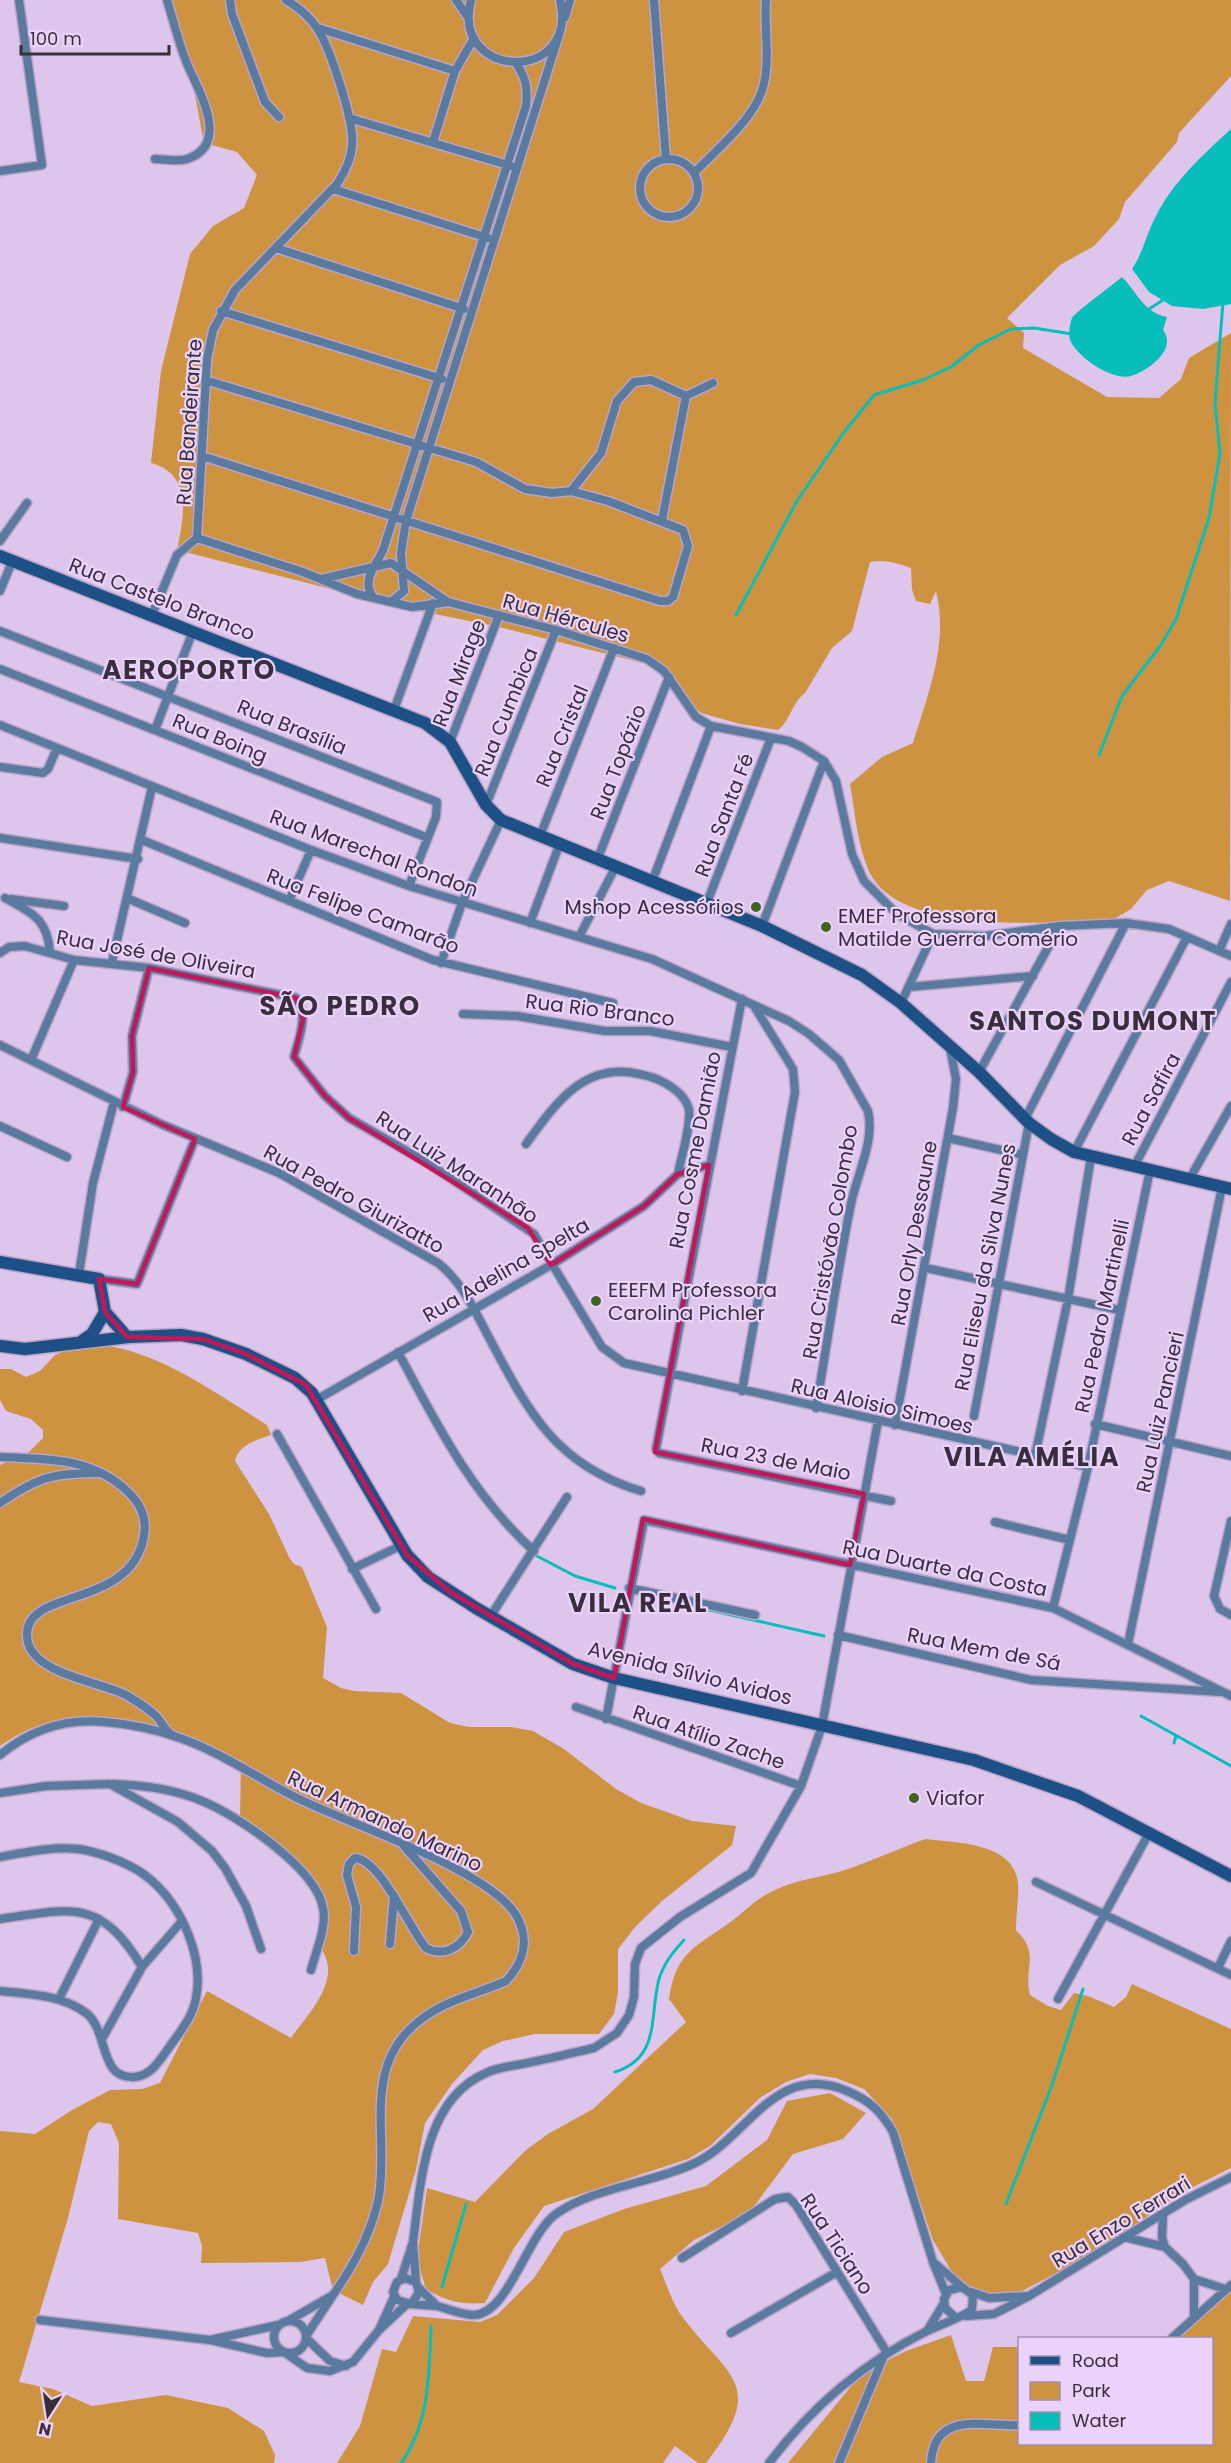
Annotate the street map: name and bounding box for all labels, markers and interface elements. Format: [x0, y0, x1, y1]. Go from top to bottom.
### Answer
scale bar [21, 18, 170, 56]
text: 100 m [30, 26, 82, 51]
street label: Rua Bandeirante [169, 338, 209, 506]
street label: Rua Castelo Branco [65, 551, 259, 647]
street label: Rua Hércules [500, 587, 632, 649]
street label: Rua Mirage [426, 615, 492, 731]
street label: Rua Cumbica [467, 643, 545, 781]
district label: AEROPORTO [102, 652, 276, 688]
street label: Rua Cristal [529, 681, 595, 791]
street label: Rua Brasília [233, 692, 351, 762]
street label: Rua Topázio [583, 700, 653, 824]
street label: Rua Boing [168, 706, 272, 770]
street label: Rua Santa Fé [688, 749, 760, 881]
street label: Rua Marechal Rondon [266, 802, 482, 904]
street label: Rua Felipe Camarão [263, 861, 463, 961]
place label: Mshop Acessórios [565, 893, 744, 921]
marker: Mshop Acessórios [749, 900, 763, 914]
place label: EMEF Professora Matilde Guerra Comério [838, 902, 1078, 953]
marker: EMEF Professora Matilde Guerra Comério [819, 920, 833, 934]
street label: Rua José de Oliveira [54, 923, 258, 985]
street label: Rua Rio Branco [524, 987, 676, 1033]
district label: SÃO PEDRO [259, 988, 421, 1024]
district label: SANTOS DUMONT [969, 1003, 1217, 1039]
street label: Rua Safira [1115, 1048, 1187, 1150]
street label: Rua Cosme Damião [662, 1049, 728, 1251]
street label: Rua Luiz Maranhão [370, 1104, 544, 1230]
street label: Rua Cristóvão Colombo [796, 1122, 864, 1362]
street label: Rua Pedro Giurizatto [259, 1138, 449, 1260]
street label: Rua Orly Dessaune [884, 1138, 944, 1328]
street label: Rua Eliseu da Silva Nunes [947, 1141, 1023, 1393]
street label: Rua Adelina Spelta [418, 1211, 594, 1329]
street label: Rua Pedro Martinelli [1068, 1217, 1136, 1415]
place label: EEEFM Professora Carolina Pichler [608, 1276, 777, 1327]
marker: EEEFM Professora Carolina Pichler [589, 1294, 603, 1308]
street label: Rua Luiz Pancieri [1129, 1329, 1191, 1495]
street label: Rua Aloisio Simoes [788, 1371, 976, 1441]
street label: Rua 23 de Maio [699, 1431, 853, 1487]
district label: VILA AMÉLIA [944, 1439, 1120, 1475]
street label: Rua Duarte da Costa [840, 1533, 1050, 1603]
district label: VILA REAL [568, 1585, 708, 1621]
street label: Rua Mem de Sá [905, 1620, 1063, 1678]
street label: Avenida Sílvio Avidos [585, 1634, 795, 1712]
street label: Rua Atílio Zache [629, 1698, 789, 1776]
street label: Rua Armando Marino [283, 1764, 487, 1878]
place label: Viafor [926, 1784, 985, 1812]
marker: Viafor [907, 1791, 921, 1805]
street label: Rua Enzo Ferrari [1046, 2169, 1196, 2275]
street label: Rua Ticiano [794, 2188, 880, 2300]
legend [1018, 2337, 1213, 2445]
text: Road [1072, 2348, 1119, 2373]
text: Park [1072, 2378, 1111, 2403]
north arrow [18, 2385, 78, 2445]
text: Water [1072, 2408, 1126, 2433]
text: N [37, 2417, 53, 2442]

